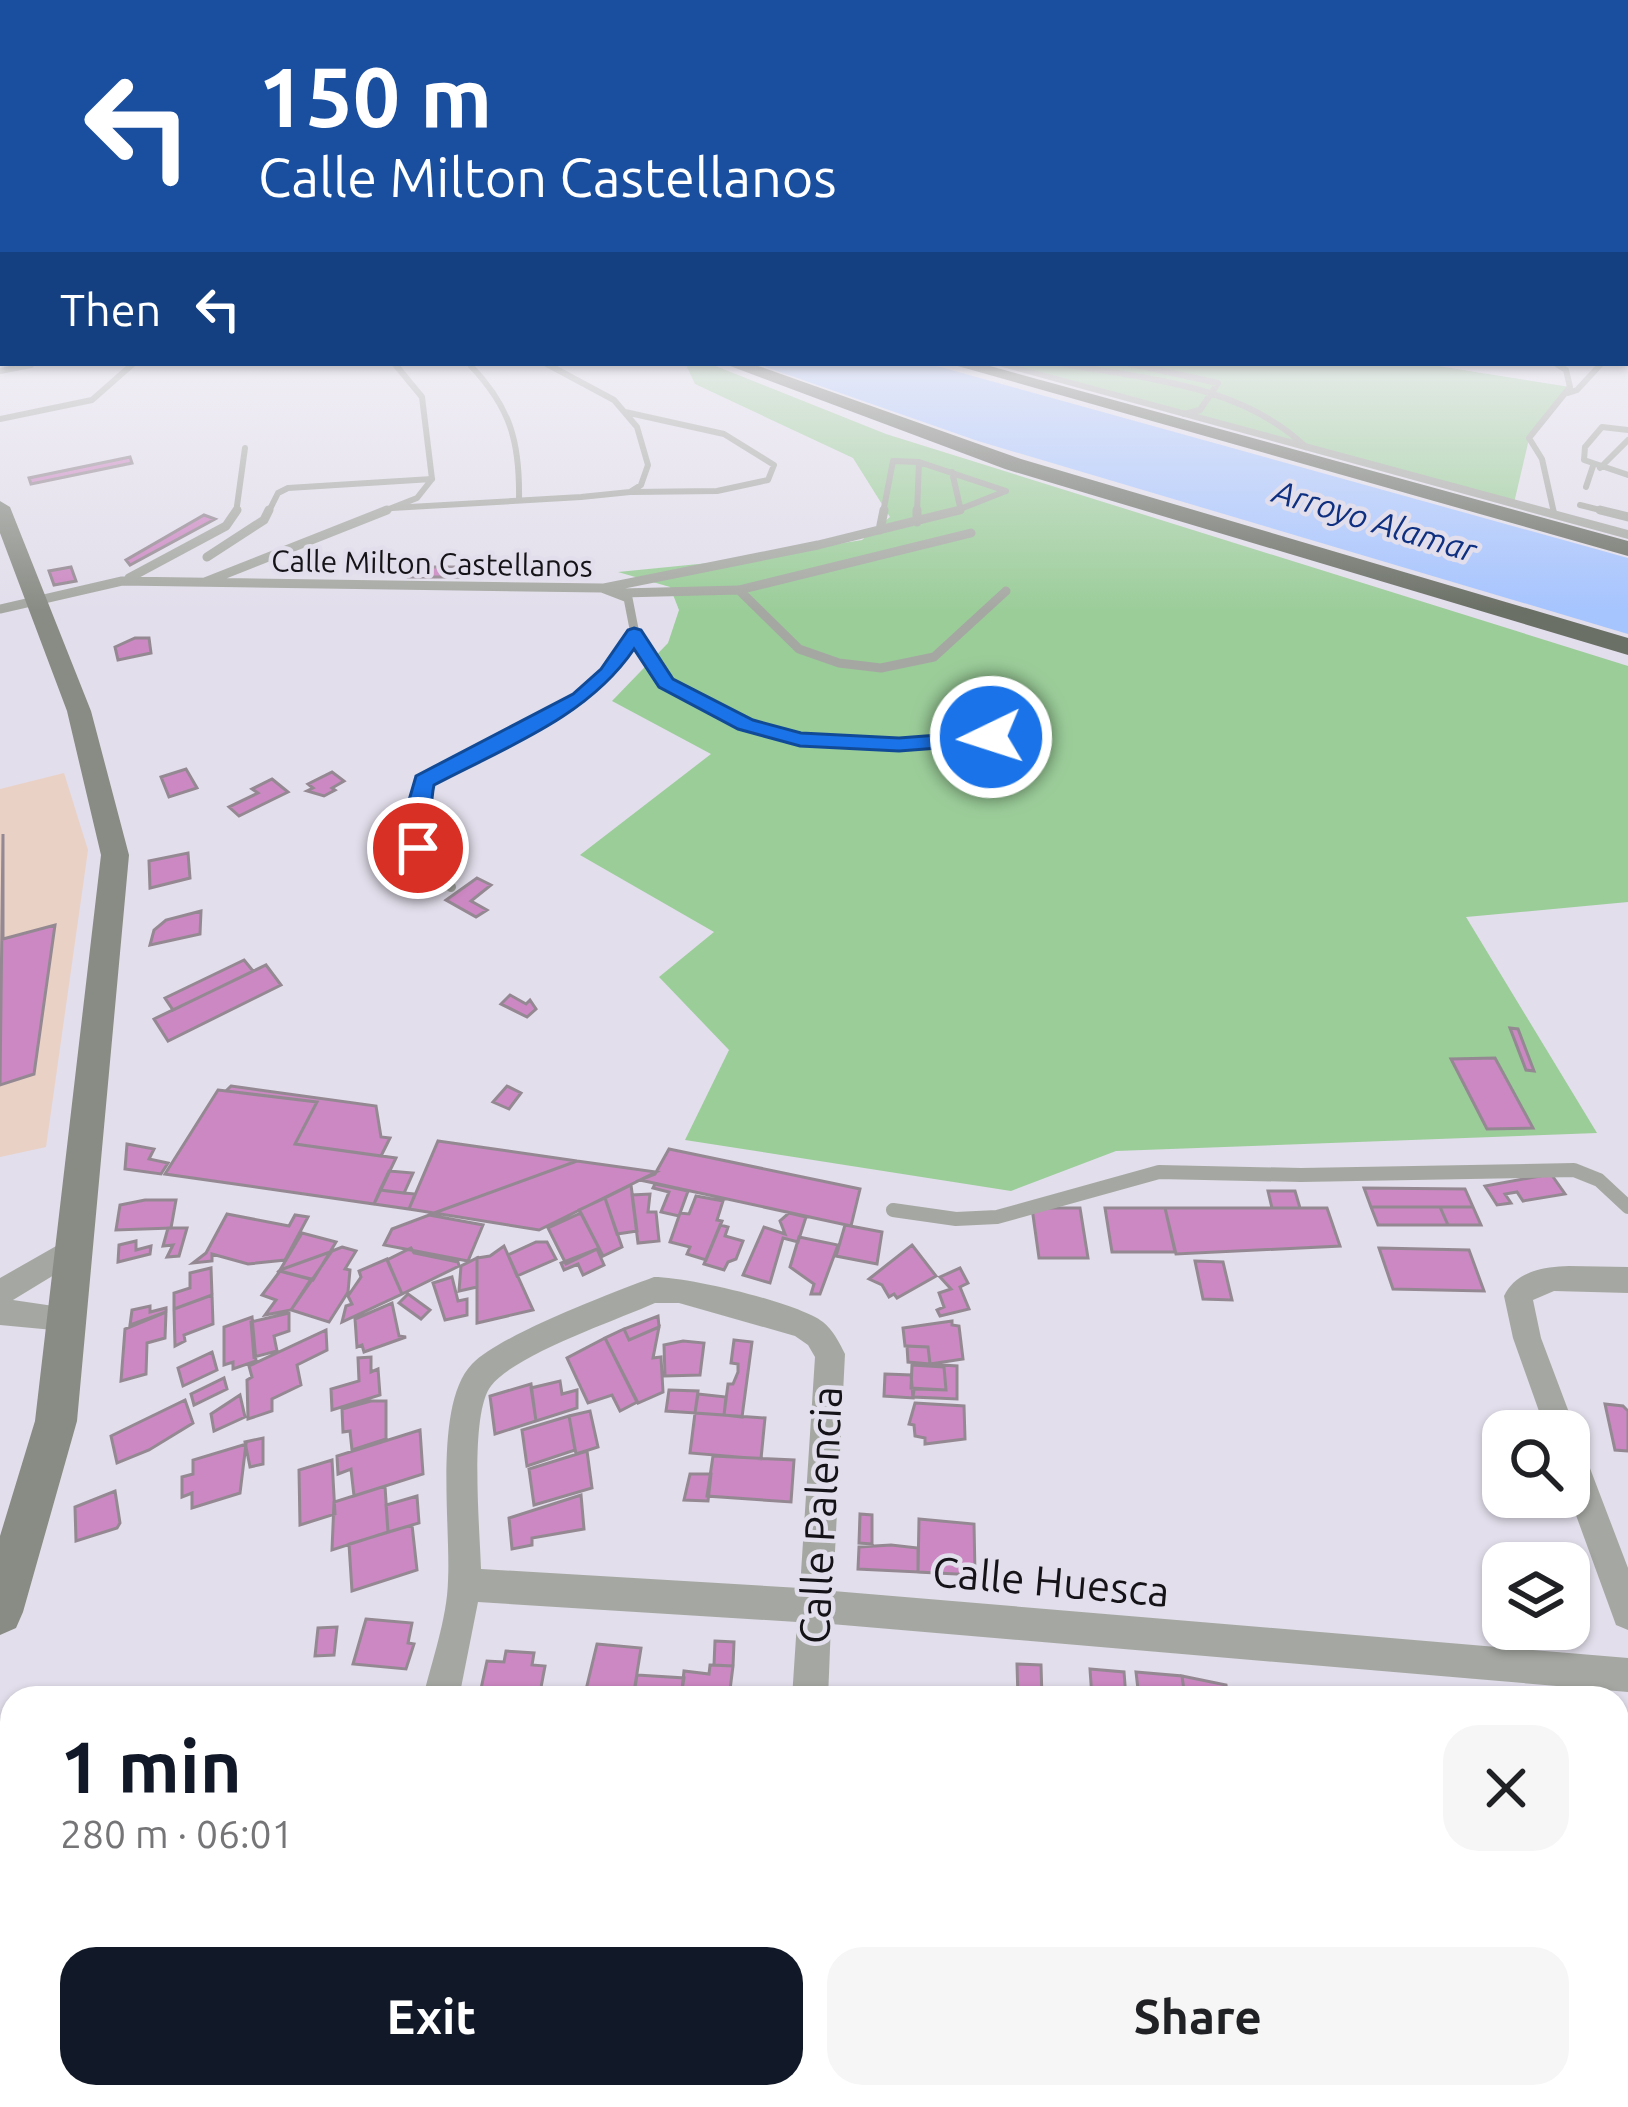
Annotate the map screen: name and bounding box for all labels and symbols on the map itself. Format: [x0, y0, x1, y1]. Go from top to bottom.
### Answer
water label: Arroyo Alamar [1267, 471, 1482, 569]
street label: Calle Milton Castellanos [271, 543, 593, 583]
position arrow [928, 674, 1054, 800]
pin [367, 797, 469, 899]
street label: Calle Palencia [790, 1385, 850, 1645]
street label: Calle Huesca [930, 1547, 1172, 1615]

